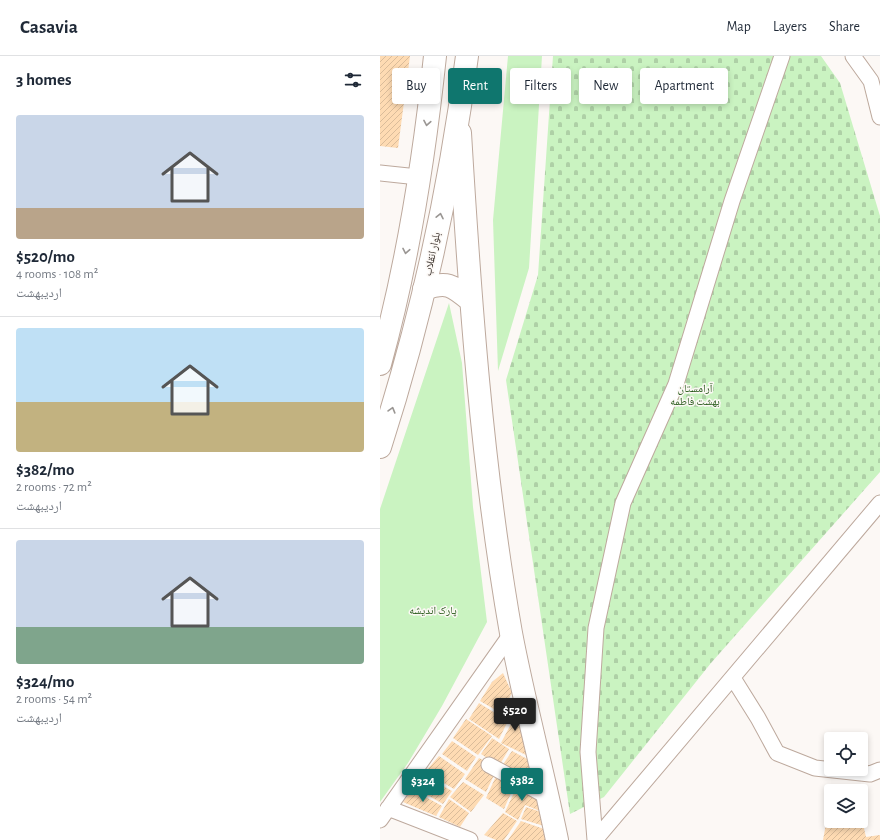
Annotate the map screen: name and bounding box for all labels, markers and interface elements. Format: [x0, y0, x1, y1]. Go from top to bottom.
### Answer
text: Casavia [20, 18, 78, 37]
text: Map [726, 20, 751, 34]
text: Layers [773, 20, 807, 34]
text: Share [829, 20, 860, 34]
chip: Buy [392, 68, 440, 104]
chip: Rent [448, 68, 502, 104]
chip: Filters [510, 68, 571, 104]
chip: New [579, 68, 632, 104]
chip: Apartment [640, 68, 728, 104]
icon: filters [342, 69, 364, 91]
text: 3 homes [16, 71, 72, 88]
one-way arrow [424, 119, 432, 126]
icon: home [154, 141, 226, 213]
one-way arrow [435, 213, 443, 219]
street label: بلوار انقلاب [422, 231, 442, 277]
text: $520/mo [16, 248, 75, 265]
one-way arrow [403, 248, 411, 254]
text: 4 rooms · 108 m² [16, 268, 98, 281]
text: اردیبهشت [16, 287, 62, 300]
icon: home [154, 354, 226, 426]
park label: آرامستان بهشت فاطمه [670, 382, 720, 407]
one-way arrow [387, 407, 395, 413]
text: $382/mo [16, 461, 74, 478]
text: 2 rooms · 72 m² [16, 481, 92, 494]
text: اردیبهشت [16, 500, 62, 513]
icon: home [154, 566, 226, 638]
park label: پارک اندیشه [409, 605, 457, 617]
text: $324/mo [16, 673, 74, 690]
text: 2 rooms · 54 m² [16, 693, 92, 706]
pin: $520 [491, 698, 539, 732]
text: $520 [503, 704, 527, 717]
text: اردیبهشت [16, 712, 62, 725]
map controls [824, 732, 868, 828]
button: locate [824, 732, 868, 776]
pin: $382 [498, 768, 546, 802]
pin: $324 [399, 769, 447, 803]
text: $382 [510, 774, 534, 787]
text: $324 [411, 775, 435, 788]
button: layers [824, 784, 868, 828]

